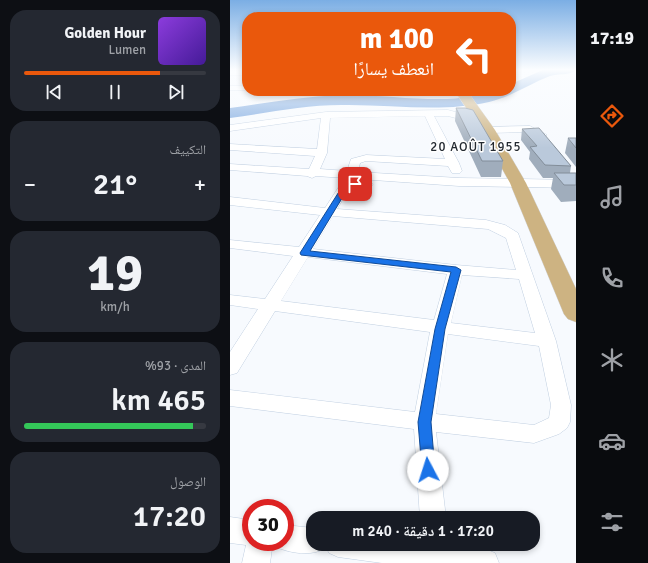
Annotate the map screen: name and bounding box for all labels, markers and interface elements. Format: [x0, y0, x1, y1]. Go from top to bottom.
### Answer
text: 100 m [360, 22, 434, 56]
text: Golden Hour [64, 24, 146, 42]
text: 17:19 [590, 27, 634, 49]
icon: left [448, 28, 500, 80]
text: Lumen [108, 42, 146, 58]
text: انعطف يسارًا [353, 58, 434, 80]
icon: previous [43, 81, 65, 103]
icon: pause [104, 81, 126, 103]
icon: next [165, 81, 187, 103]
icon: directions [598, 102, 626, 130]
district label: 20 AOÛT 1955 [430, 138, 522, 155]
text: التكييف [170, 142, 206, 158]
text: 21° [93, 166, 137, 203]
pin [338, 167, 372, 201]
text: − [24, 171, 36, 198]
text: + [194, 171, 206, 198]
icon: arrive [344, 173, 366, 195]
icon: music [598, 183, 626, 211]
text: 19 [87, 241, 143, 305]
icon: phone [598, 264, 626, 292]
text: km/h [100, 299, 130, 315]
icon: climate [598, 346, 626, 374]
text: المدى · 93% [145, 358, 206, 374]
text: 465 km [111, 382, 206, 419]
icon: car [598, 427, 626, 455]
position arrow [407, 449, 449, 491]
text: الوصول [170, 474, 206, 490]
text: 17:20 [133, 498, 206, 535]
speed limit sign: 30 [242, 499, 294, 551]
icon: filters [598, 508, 626, 536]
text: 17:20 · 1 دقيقة · 240 m [352, 522, 494, 540]

